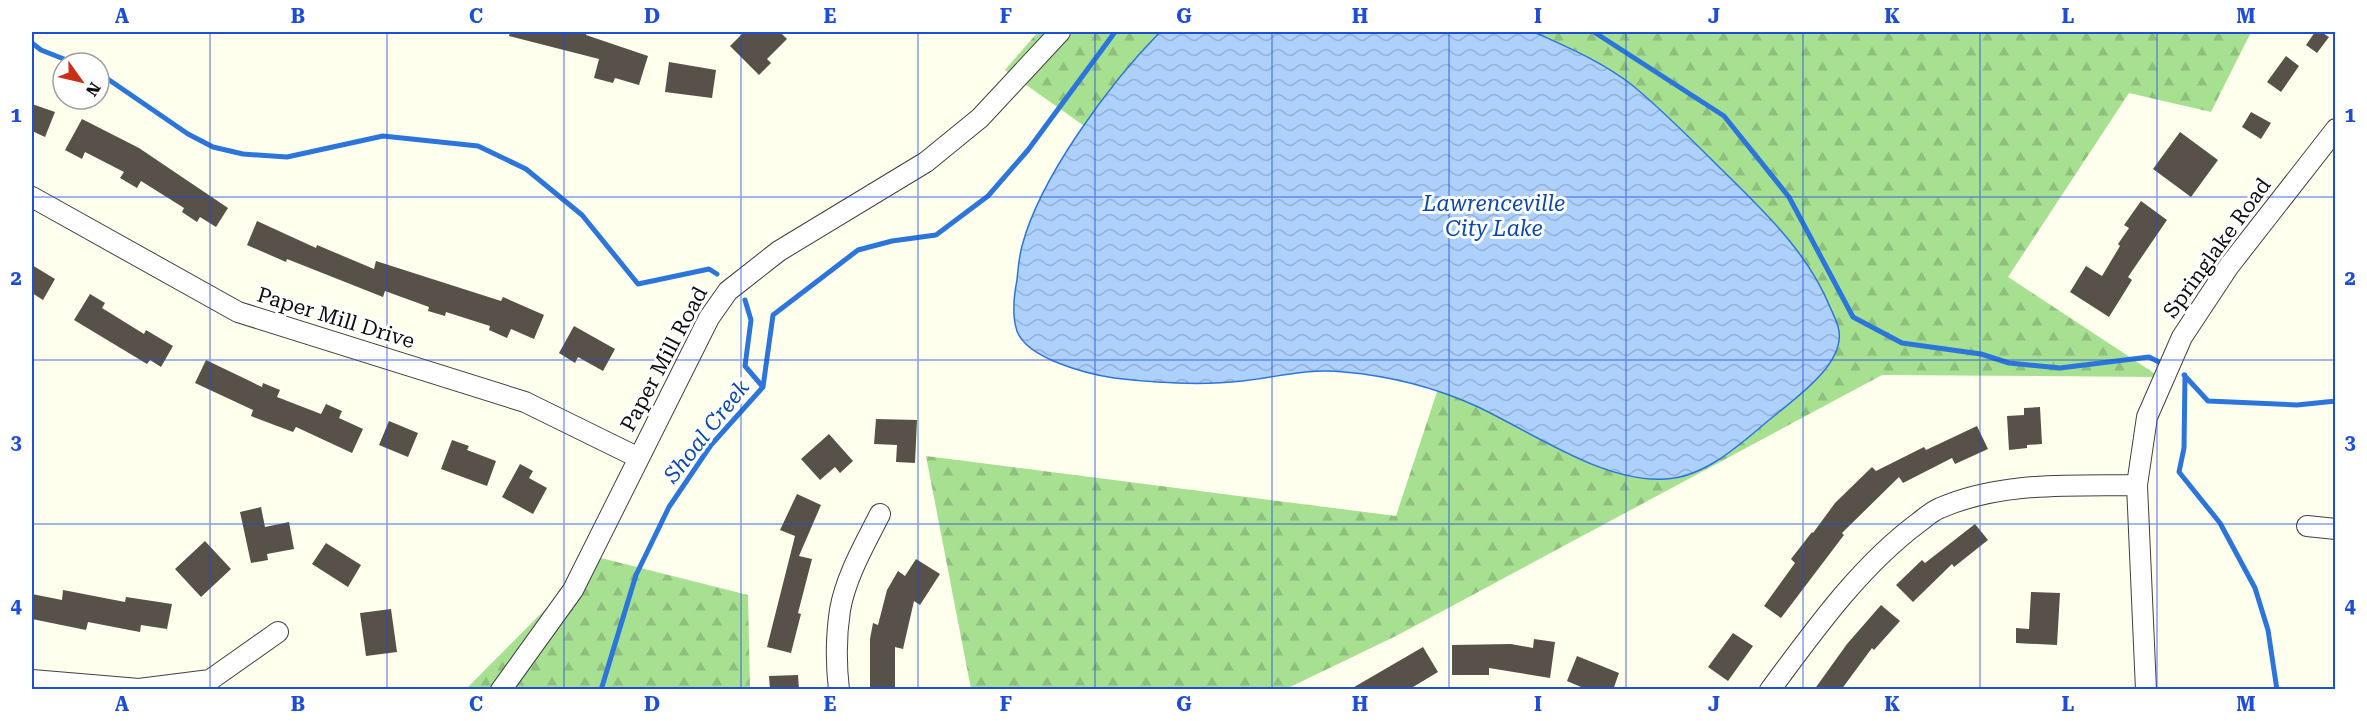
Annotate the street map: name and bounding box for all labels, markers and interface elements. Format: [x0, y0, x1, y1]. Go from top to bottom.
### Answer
text: A [115, 4, 130, 28]
text: B [291, 4, 305, 28]
text: C [469, 4, 483, 28]
text: D [644, 4, 660, 28]
text: E [824, 4, 837, 28]
text: F [1000, 4, 1012, 28]
text: G [1176, 4, 1192, 28]
text: H [1352, 4, 1368, 28]
text: I [1534, 4, 1542, 28]
text: J [1708, 4, 1720, 28]
text: K [1884, 4, 1900, 28]
text: L [2062, 4, 2075, 28]
text: M [2236, 4, 2256, 28]
north arrow [51, 51, 111, 111]
text: N [82, 79, 104, 100]
text: 1 [10, 103, 22, 127]
text: 1 [2344, 103, 2356, 127]
street label: Springlake Road [2158, 173, 2276, 322]
water label: Lawrenceville City Lake [1422, 191, 1565, 241]
text: 2 [10, 266, 22, 290]
text: 2 [2344, 266, 2356, 290]
street label: Paper Mill Road [616, 282, 712, 435]
street label: Paper Mill Drive [254, 283, 418, 353]
water label: Shoal Creek [658, 375, 754, 488]
text: 3 [10, 430, 22, 454]
text: 3 [2344, 430, 2356, 454]
text: 4 [10, 594, 22, 618]
text: 4 [2344, 594, 2356, 618]
text: A [115, 692, 130, 716]
text: B [291, 692, 305, 716]
text: C [469, 692, 483, 716]
text: D [644, 692, 660, 716]
text: E [824, 692, 837, 716]
text: F [1000, 692, 1012, 716]
text: G [1176, 692, 1192, 716]
text: H [1352, 692, 1368, 716]
text: I [1534, 692, 1542, 716]
text: J [1708, 692, 1720, 716]
text: K [1884, 692, 1900, 716]
text: L [2062, 692, 2075, 716]
text: M [2236, 692, 2256, 716]

